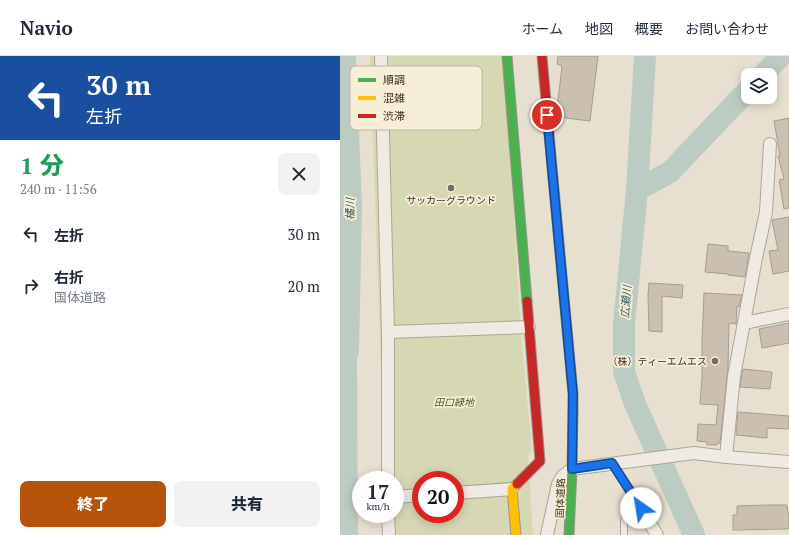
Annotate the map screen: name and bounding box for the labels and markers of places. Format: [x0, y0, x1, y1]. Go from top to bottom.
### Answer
pin [530, 98, 564, 132]
marker: サッカーグラウンド [446, 183, 456, 193]
place label: サッカーグラウンド [406, 194, 496, 207]
place label: （株）ティーエムエス [608, 355, 707, 368]
marker: （株）ティーエムエス [710, 356, 720, 366]

